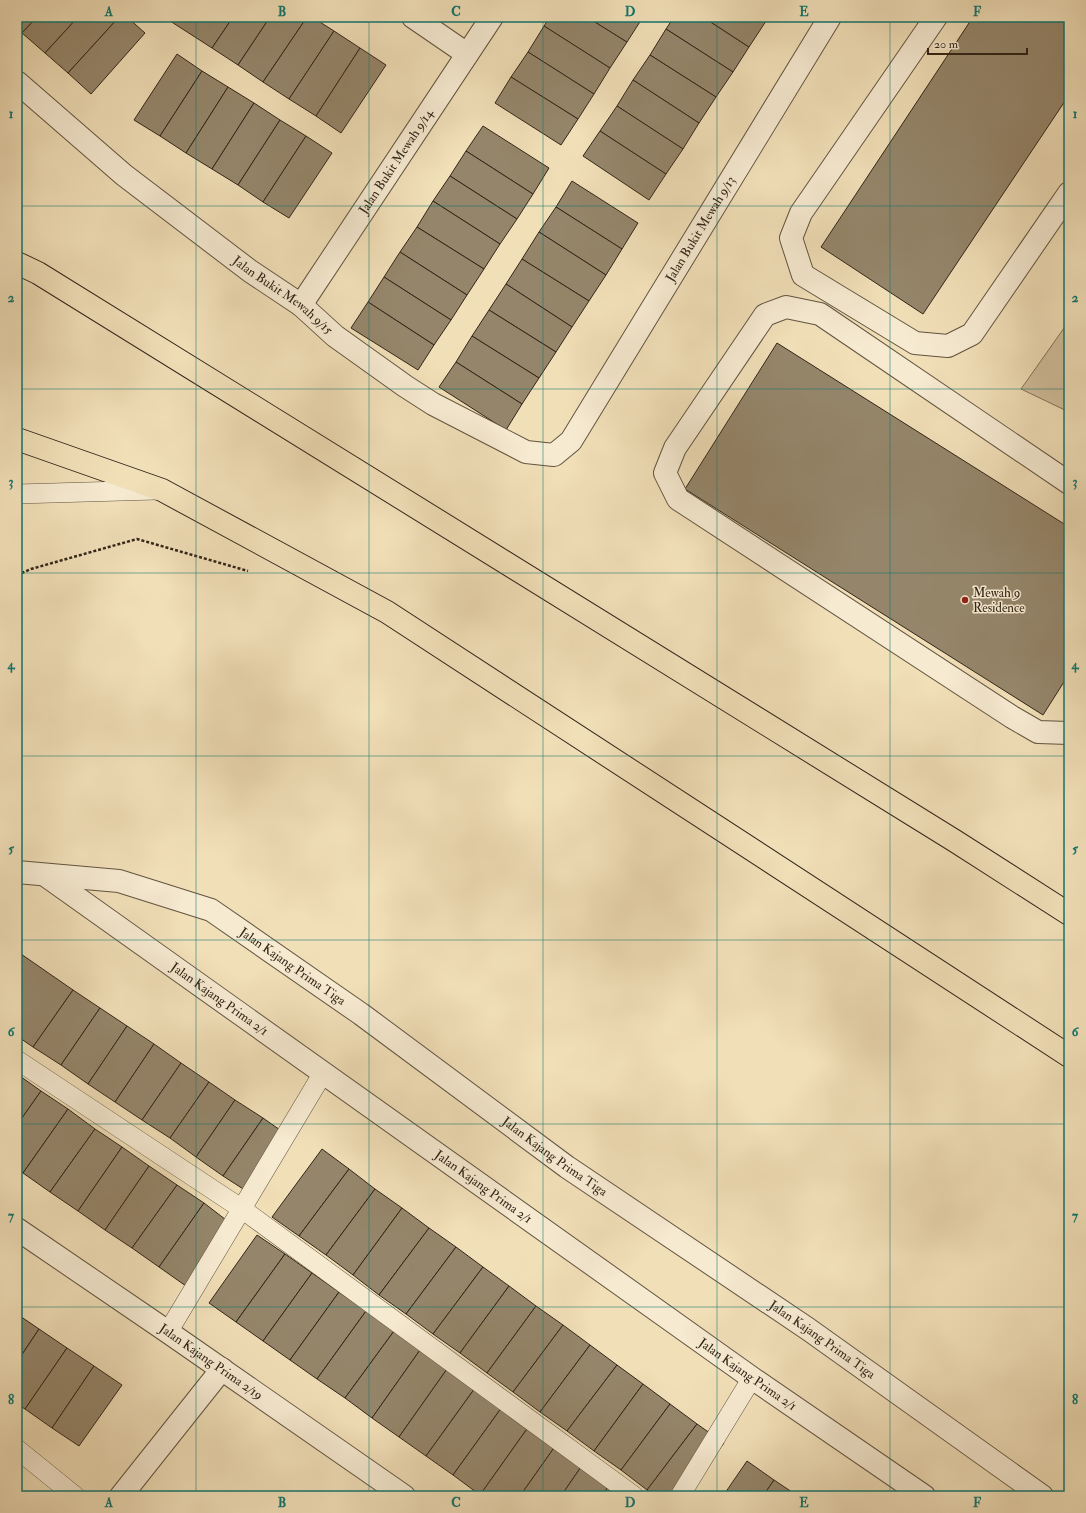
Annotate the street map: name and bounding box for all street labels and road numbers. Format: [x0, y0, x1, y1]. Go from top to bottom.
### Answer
street label: Jalan Bukit Mewah 9/14 [355, 105, 437, 218]
street label: Jalan Bukit Mewah 9/13 [662, 173, 739, 286]
street label: Jalan Bukit Mewah 9/15 [229, 252, 336, 338]
street label: Jalan Kajang Prima Tiga [235, 923, 349, 1009]
street label: Jalan Kajang Prima 2/1 [167, 958, 271, 1039]
street label: Jalan Kajang Prima Tiga [498, 1113, 611, 1200]
street label: Jalan Kajang Prima 2/1 [431, 1146, 536, 1227]
street label: Jalan Kajang Prima Tiga [765, 1297, 879, 1383]
street label: Jalan Kajang Prima 2/19 [155, 1320, 266, 1403]
street label: Jalan Kajang Prima 2/1 [695, 1334, 800, 1414]

